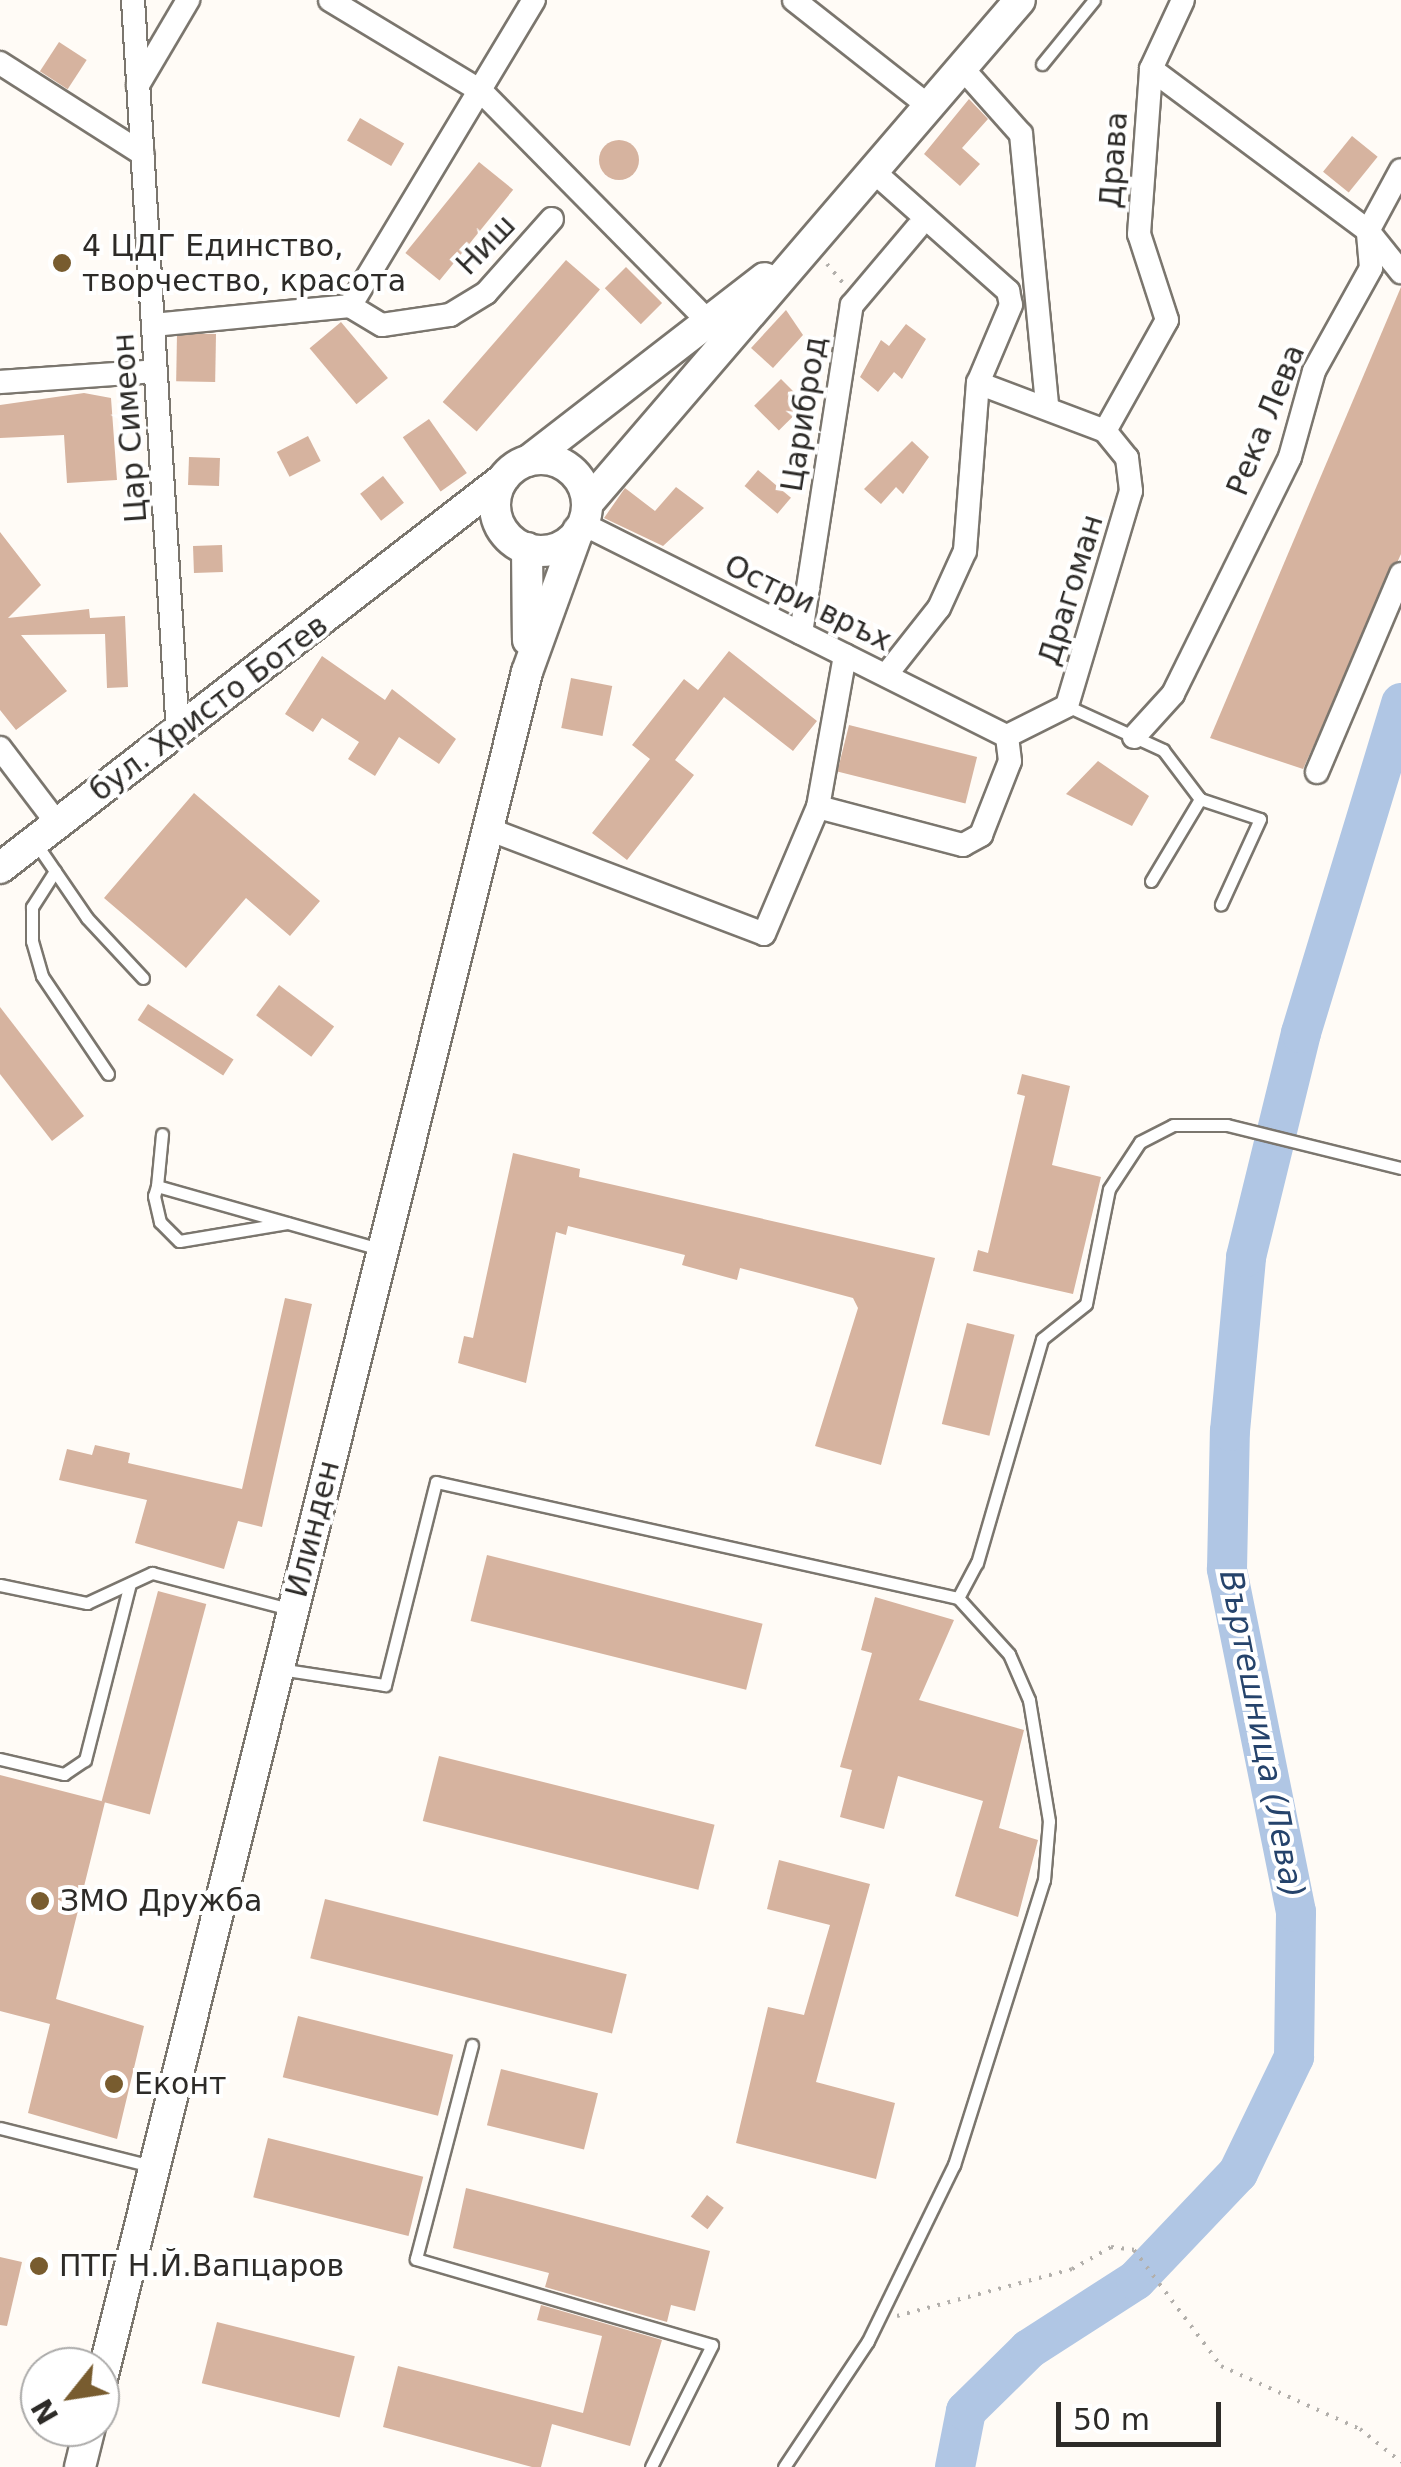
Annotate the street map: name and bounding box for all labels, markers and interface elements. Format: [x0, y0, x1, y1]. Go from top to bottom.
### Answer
street label: Драва [1093, 110, 1135, 210]
street label: Ниш [449, 207, 523, 283]
place label: 4 ЦДГ Единство, творчество, красота [82, 228, 406, 298]
marker: 4 ЦДГ Единство, творчество, красота [51, 252, 73, 274]
street label: Цар Симеон [105, 332, 155, 524]
street label: Цариброд [774, 334, 834, 494]
street label: Река Лева [1219, 339, 1313, 501]
street label: Драгоман [1031, 510, 1111, 670]
street label: Остри връх [719, 547, 897, 659]
street label: бул. Христо Ботев [83, 607, 335, 809]
street label: Илинден [279, 1457, 347, 1601]
water label: Въртешница (Лева) [1211, 1567, 1313, 1901]
place label: ЗМО Дружба [60, 1883, 262, 1919]
marker: ЗМО Дружба [29, 1890, 51, 1912]
place label: Еконт [134, 2066, 227, 2102]
marker: Еконт [103, 2073, 125, 2095]
place label: ПТГ Н.Й.Вапцаров [59, 2248, 344, 2284]
marker: ПТГ Н.Й.Вапцаров [28, 2255, 50, 2277]
north arrow [20, 2347, 120, 2447]
scale bar [1061, 2382, 1226, 2444]
text: N [25, 2393, 65, 2430]
text: 50 m [1073, 2402, 1150, 2437]

